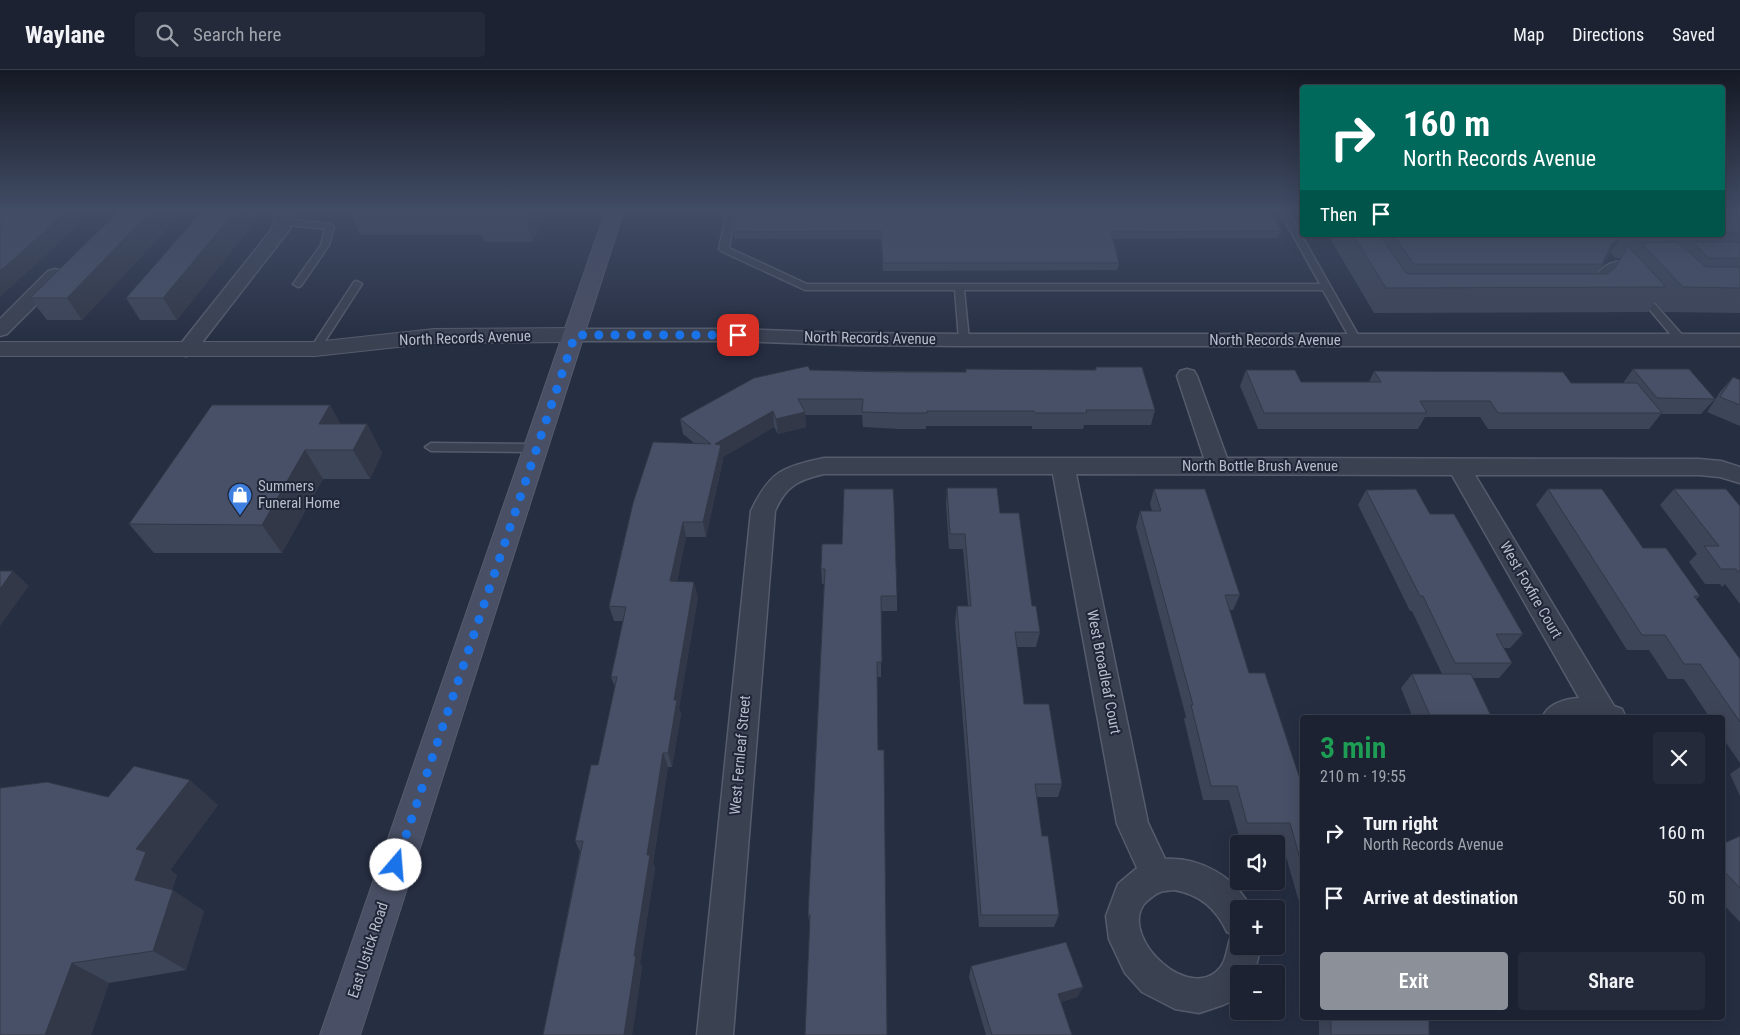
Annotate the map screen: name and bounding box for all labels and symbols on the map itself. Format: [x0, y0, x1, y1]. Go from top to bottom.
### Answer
pin [717, 314, 759, 356]
street label: North Records Avenue [399, 327, 531, 349]
street label: North Records Avenue [804, 328, 936, 348]
street label: North Records Avenue [1209, 331, 1341, 349]
street label: North Bottle Brush Avenue [1182, 457, 1338, 475]
place label: Summers Funeral Home [258, 477, 340, 512]
shop icon: Summers Funeral Home [227, 482, 253, 516]
street label: West Foxfire Court [1496, 538, 1566, 642]
street label: West Broadleaf Court [1083, 608, 1125, 736]
street label: West Fernleaf Street [726, 694, 754, 816]
position arrow [369, 838, 421, 890]
street label: East Ustick Road [344, 900, 392, 1000]

